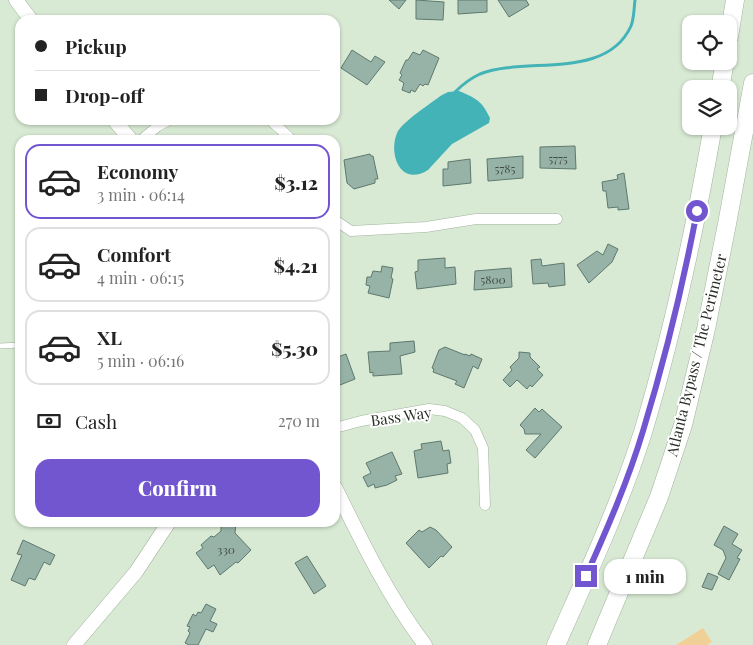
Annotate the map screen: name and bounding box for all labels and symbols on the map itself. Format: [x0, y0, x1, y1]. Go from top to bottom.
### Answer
house number: 5775 [548, 150, 568, 166]
house number: 5785 [494, 160, 516, 176]
route start [686, 200, 708, 222]
street label: Atlanta Bypass / The Perimeter [661, 251, 731, 459]
house number: 5800 [480, 271, 506, 287]
street label: Bass Way [369, 402, 433, 430]
house number: 330 [217, 541, 235, 557]
callout: 1 min [604, 558, 686, 594]
route end [575, 565, 597, 587]

